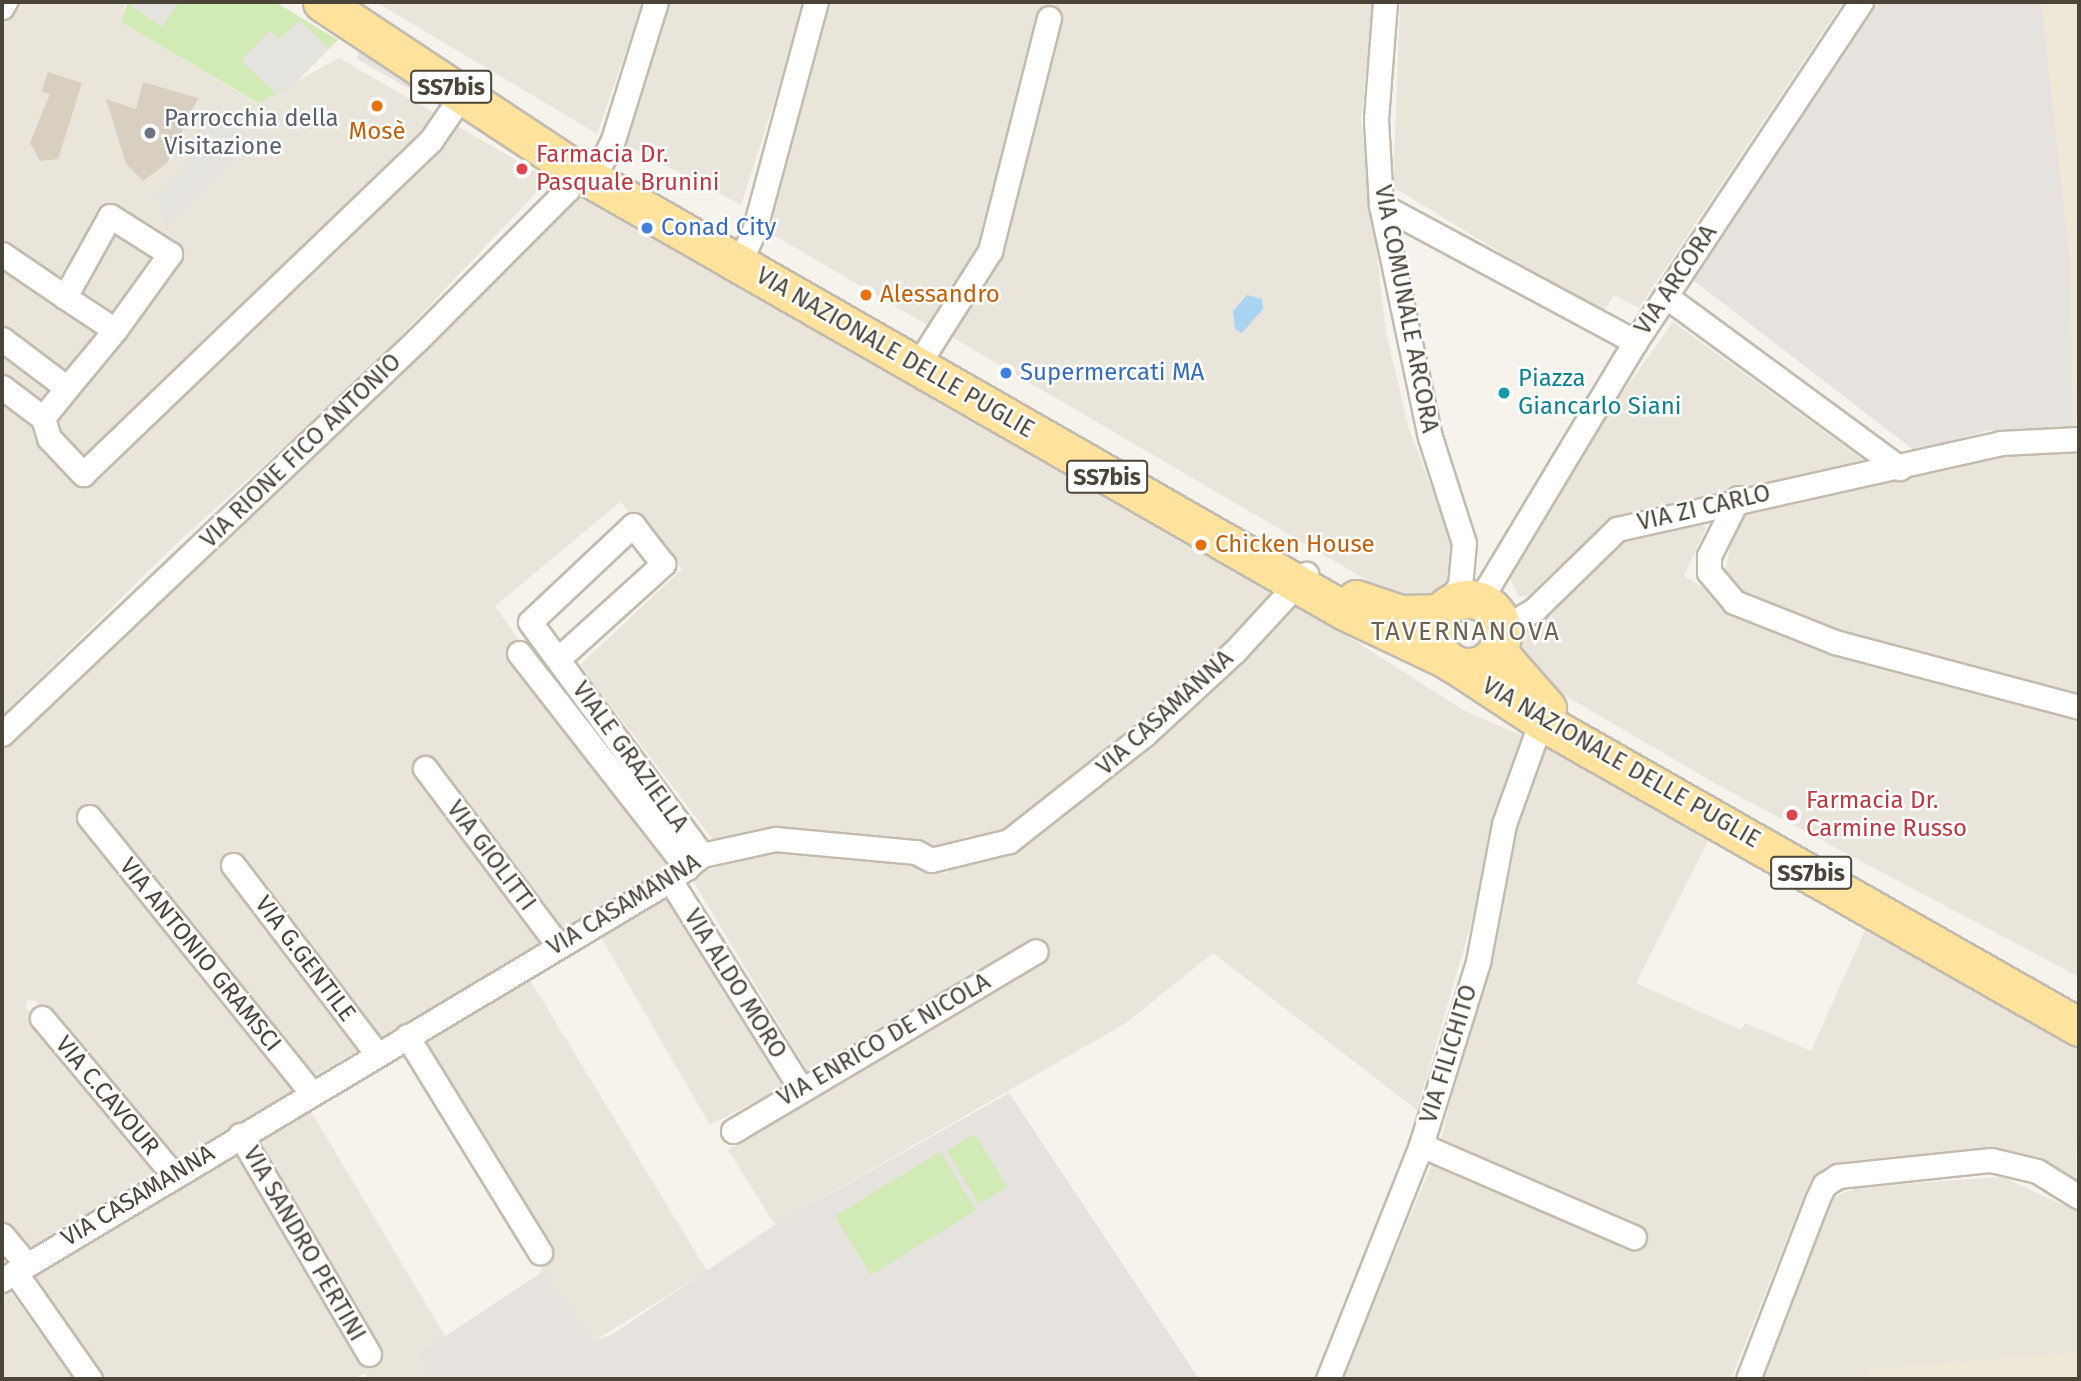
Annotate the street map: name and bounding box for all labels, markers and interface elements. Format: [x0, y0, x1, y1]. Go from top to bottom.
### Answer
road number: SS7bis [409, 68, 493, 106]
marker: Mosè [369, 98, 385, 114]
place label: Parrocchia della Visitazione [164, 105, 339, 161]
place label: Mosè [349, 118, 405, 146]
marker: Parrocchia della Visitazione [142, 125, 158, 141]
place label: Farmacia Dr. Pasquale Brunini [536, 141, 720, 197]
marker: Farmacia Dr. Pasquale Brunini [514, 161, 530, 177]
street label: VIA COMUNALE ARCORA [1368, 183, 1444, 435]
place label: Conad City [661, 214, 776, 242]
marker: Conad City [639, 220, 655, 236]
street label: VIA ARCORA [1629, 220, 1723, 340]
street label: VIA NAZIONALE DELLE PUGLIE [751, 261, 1039, 445]
place label: Alessandro [880, 281, 1000, 309]
marker: Alessandro [858, 287, 874, 303]
street label: VIA RIONE FICO ANTONIO [195, 348, 407, 554]
place label: Supermercati MA [1020, 359, 1204, 387]
marker: Supermercati MA [998, 365, 1014, 381]
place label: Piazza Giancarlo Siani [1518, 365, 1682, 421]
marker: Piazza Giancarlo Siani [1496, 385, 1512, 401]
road number: SS7bis [1065, 457, 1149, 496]
street label: VIA ZI CARLO [1635, 479, 1773, 537]
place label: Chicken House [1215, 531, 1375, 559]
marker: Chicken House [1193, 537, 1209, 553]
district label: TAVERNANOVA [1372, 616, 1560, 648]
street label: VIA CASAMANNA [1091, 644, 1239, 782]
street label: VIA NAZIONALE DELLE PUGLIE [1477, 671, 1765, 855]
street label: VIALE GRAZIELLA [566, 676, 694, 838]
place label: Farmacia Dr. Carmine Russo [1806, 787, 1967, 843]
street label: VIA GIOLITTI [440, 795, 542, 917]
marker: Farmacia Dr. Carmine Russo [1784, 807, 1800, 823]
street label: VIA CASAMANNA [542, 848, 706, 962]
street label: VIA ANTONIO GRAMSCI [113, 852, 287, 1058]
road number: SS7bis [1769, 853, 1853, 892]
street label: VIA G.GENTILE [248, 891, 362, 1027]
street label: VIA ALDO MORO [678, 904, 792, 1064]
street label: VIA ENRICO DE NICOLA [773, 967, 995, 1113]
street label: VIA FILICHITO [1414, 981, 1484, 1127]
street label: VIA C.CAVOUR [49, 1031, 165, 1161]
street label: VIA CASAMANNA [56, 1139, 220, 1253]
street label: VIA SANDRO PERTINI [236, 1141, 372, 1347]

